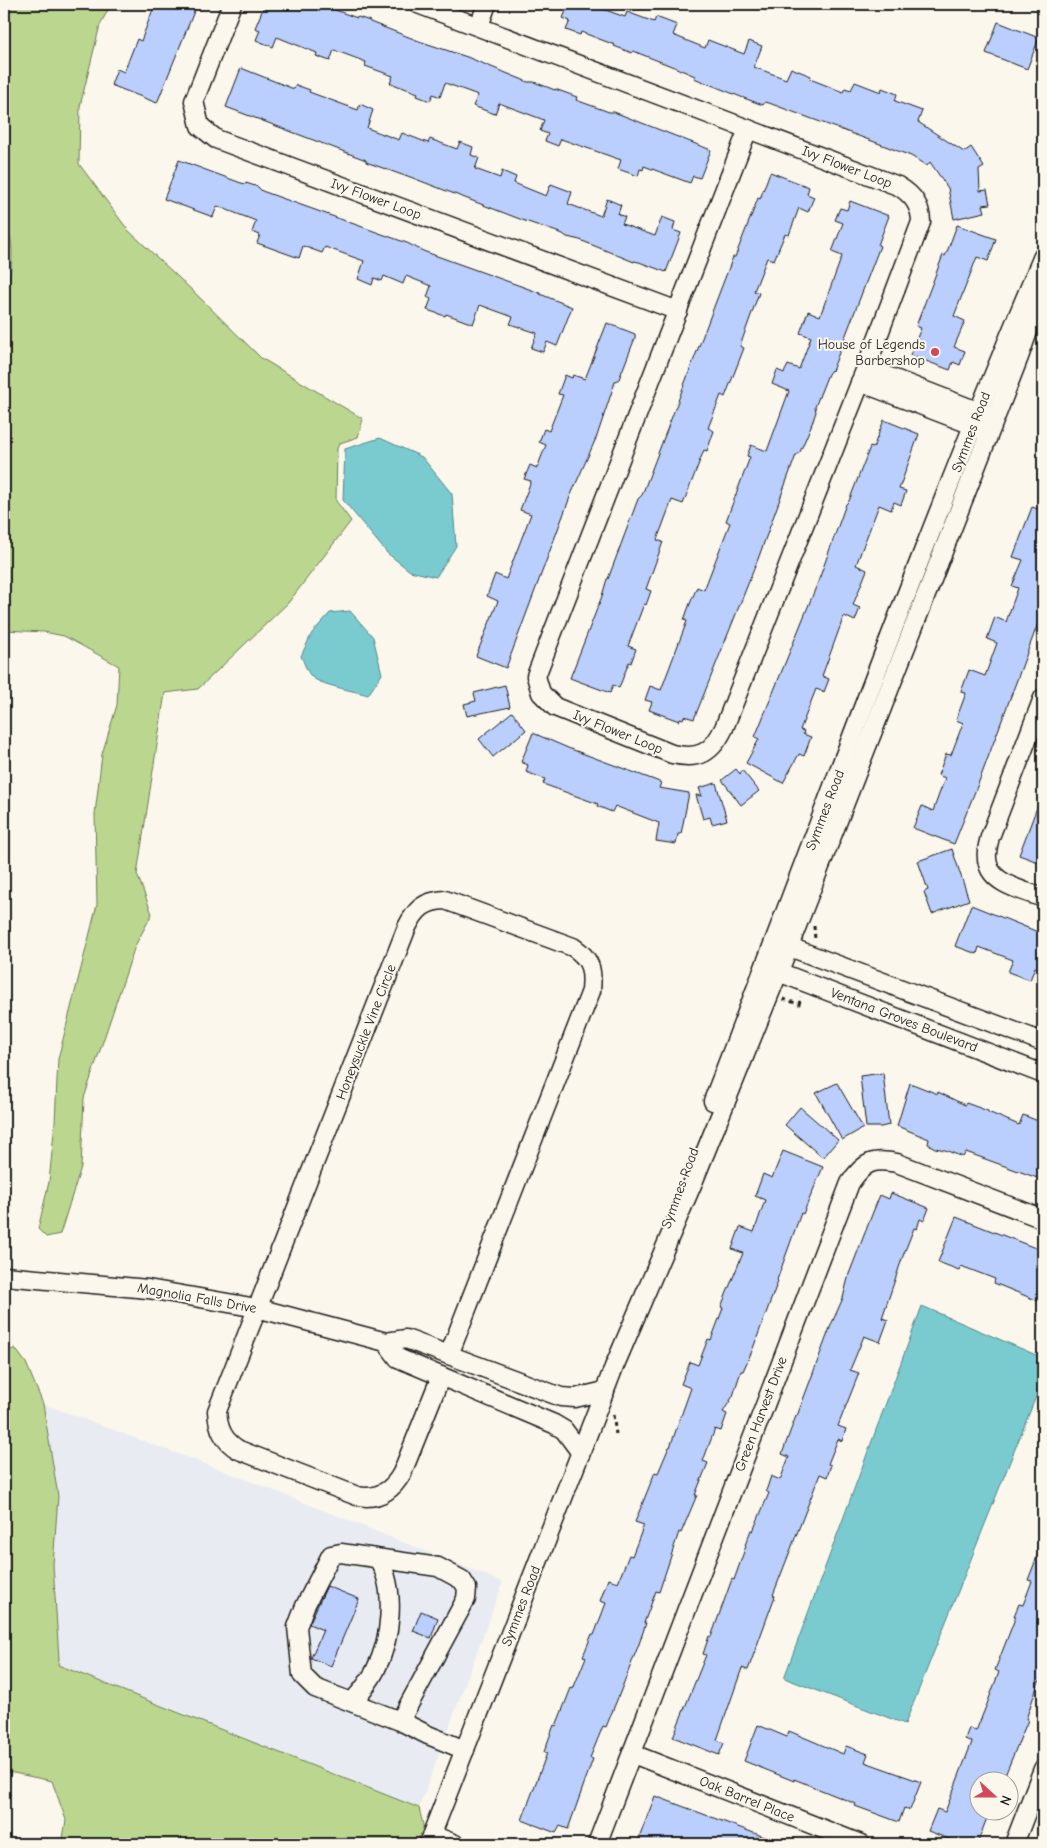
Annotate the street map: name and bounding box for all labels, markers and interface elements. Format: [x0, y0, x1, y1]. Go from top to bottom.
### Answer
street label: Ivy Flower Loop [800, 142, 894, 192]
street label: Ivy Flower Loop [328, 175, 424, 223]
place label: House of Legends Barbershop [818, 336, 925, 369]
marker: House of Legends Barbershop [929, 346, 941, 358]
street label: Symmes Road [948, 389, 994, 475]
street label: Ivy Flower Loop [571, 706, 665, 758]
street label: Symmes Road [802, 767, 848, 853]
street label: Honeysuckle Vine Circle [332, 962, 400, 1102]
street label: Ventana Groves Boulevard [828, 984, 980, 1056]
street label: Symmes Road [657, 1145, 703, 1231]
street label: Magnolia Falls Drive [136, 1279, 258, 1317]
street label: Green Harvest Drive [731, 1354, 791, 1474]
street label: Symmes Road [498, 1563, 544, 1649]
north arrow [970, 1770, 1020, 1820]
street label: Oak Barrel Place [697, 1772, 797, 1826]
text: N [996, 1793, 1015, 1808]

